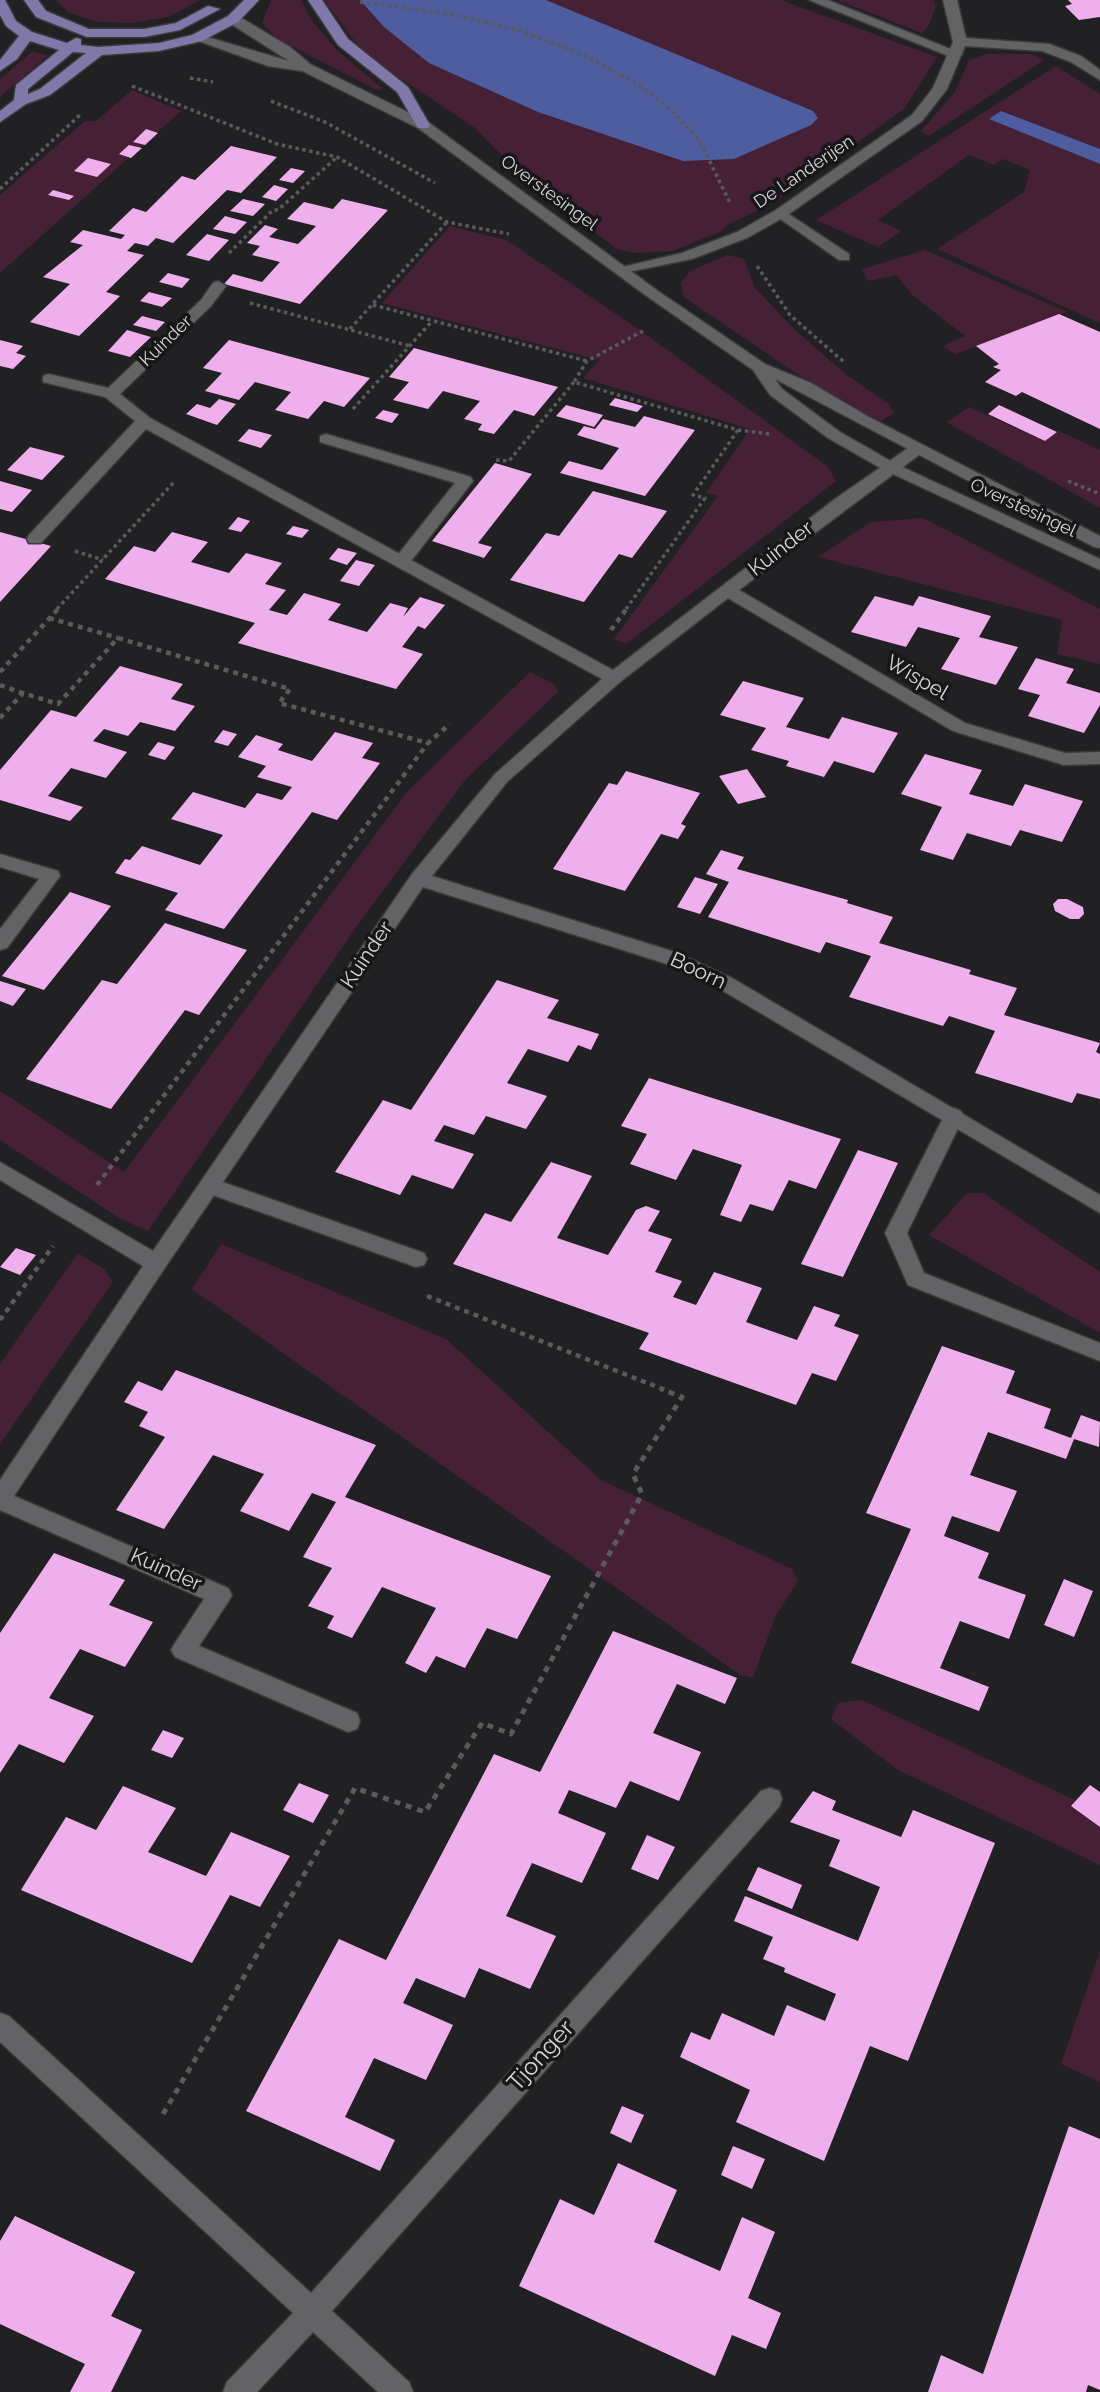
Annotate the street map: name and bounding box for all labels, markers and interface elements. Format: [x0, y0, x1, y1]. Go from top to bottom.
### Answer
street label: De Landerijen [750, 131, 858, 213]
street label: Overstesingel [496, 151, 602, 235]
street label: Kuinder [135, 311, 197, 371]
street label: Overstesingel [967, 474, 1079, 542]
street label: Kuinder [744, 516, 818, 582]
street label: Wispel [881, 650, 953, 706]
street label: Kuinder [336, 917, 398, 993]
street label: Boorn [666, 947, 730, 995]
street label: Kuinder [127, 1543, 205, 1597]
street label: Tjonger [502, 2015, 580, 2097]

